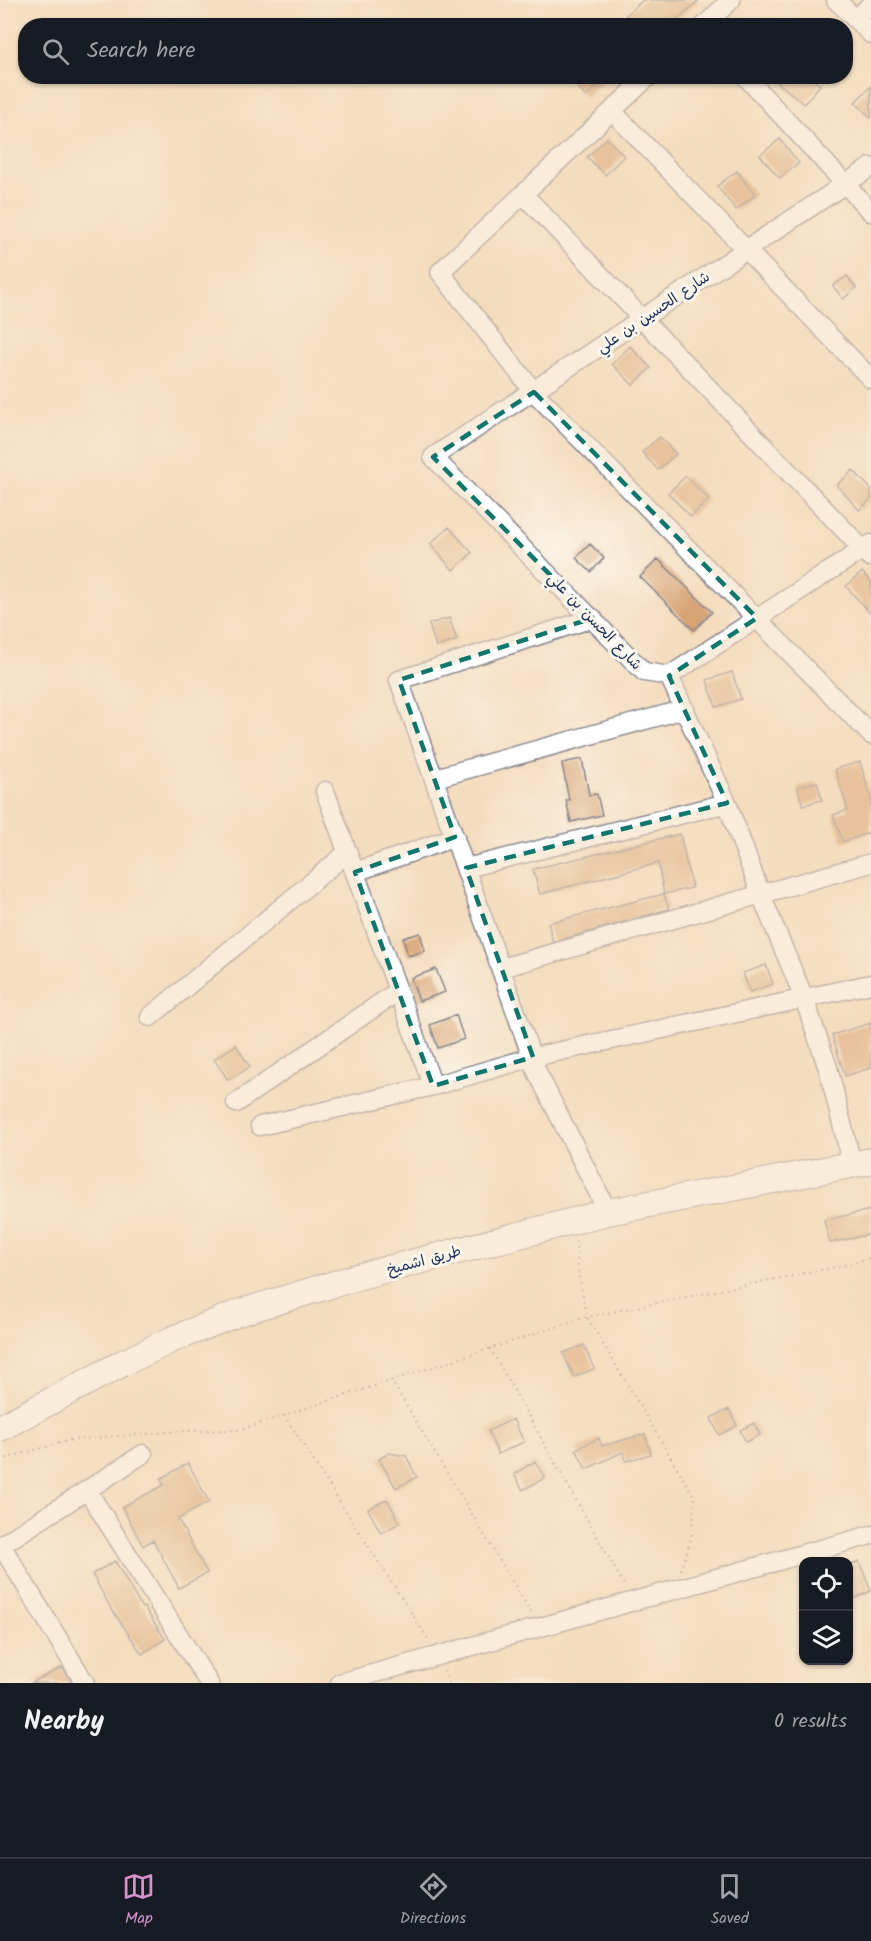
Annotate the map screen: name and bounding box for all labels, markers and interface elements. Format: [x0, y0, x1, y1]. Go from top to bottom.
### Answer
search box [18, 18, 853, 84]
text: Search here [87, 34, 195, 69]
icon: search [39, 35, 72, 68]
street label: شارع الحسين بن علي [592, 266, 715, 360]
street label: شارع الحسن بن علي [541, 567, 647, 676]
street label: طريق اشميخ [384, 1240, 464, 1282]
map controls [799, 1557, 853, 1665]
button: locate [799, 1557, 853, 1611]
button: layers [799, 1611, 853, 1665]
text: Nearby [24, 1701, 104, 1743]
text: 0 results [774, 1706, 847, 1738]
tab: Map [122, 1870, 155, 1931]
tab: Directions [400, 1870, 466, 1931]
tab: Saved [711, 1870, 749, 1931]

